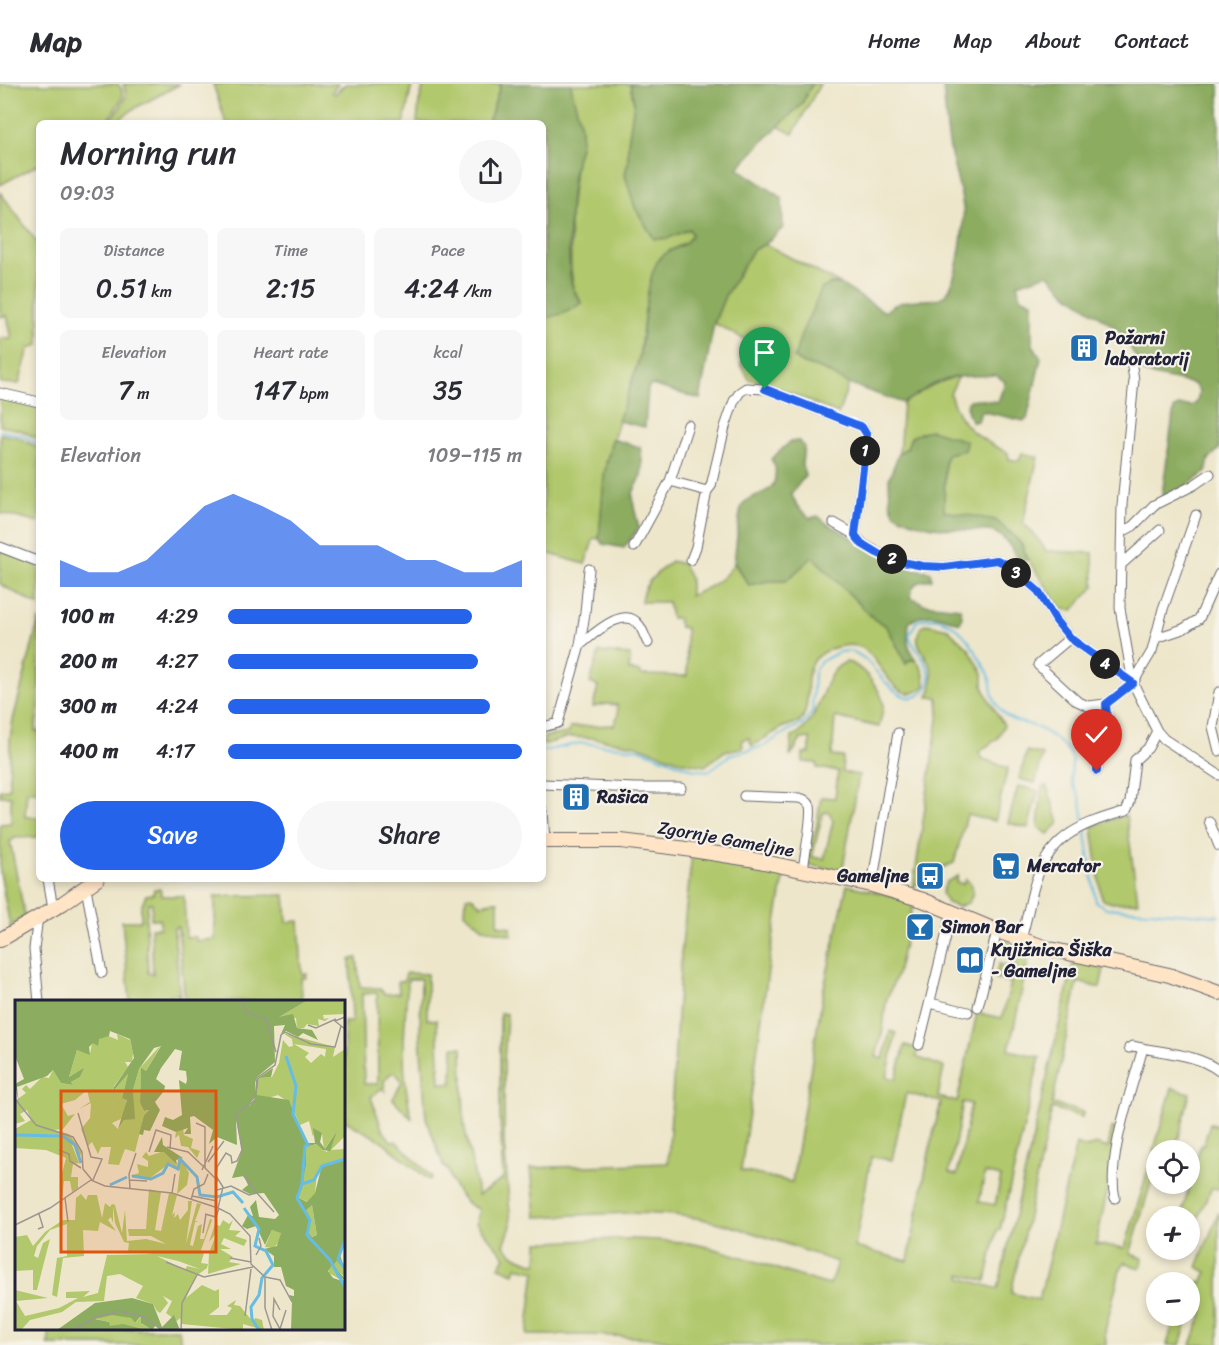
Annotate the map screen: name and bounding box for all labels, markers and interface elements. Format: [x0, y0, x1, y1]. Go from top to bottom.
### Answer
text: Map [30, 17, 82, 66]
text: Home [868, 22, 920, 60]
text: Map [953, 22, 992, 60]
text: About [1025, 22, 1082, 60]
text: Contact [1115, 22, 1189, 60]
text: Morning run [60, 124, 236, 182]
button: share [459, 140, 522, 203]
text: 09:03 [60, 176, 115, 211]
text: Distance [104, 236, 164, 265]
text: Time [274, 236, 308, 265]
text: Pace [431, 236, 465, 265]
text: 0.51 [96, 265, 147, 311]
text: 2:15 [266, 265, 316, 311]
text: 4:24 [404, 265, 459, 311]
text: km [147, 277, 172, 306]
text: /km [459, 277, 492, 306]
place label: Požarni laboratorij [1104, 322, 1191, 375]
pin [739, 327, 790, 389]
building icon: Požarni laboratorij [1068, 332, 1100, 364]
icon: arrive [748, 336, 781, 369]
text: Elevation [102, 338, 166, 367]
text: Heart rate [253, 338, 329, 367]
text: kcal [433, 338, 463, 367]
text: 7 [118, 367, 133, 413]
text: 147 [253, 367, 295, 413]
text: 35 [433, 367, 463, 413]
text: m [133, 379, 150, 408]
text: bpm [295, 379, 329, 408]
pin: 1 [850, 436, 880, 466]
text: 1 [862, 436, 868, 465]
text: Elevation [60, 438, 141, 473]
text: 109–115 m [427, 438, 522, 473]
pin: 2 [877, 544, 907, 574]
text: 2 [887, 544, 897, 573]
pin: 3 [1001, 558, 1031, 588]
text: 3 [1012, 558, 1020, 587]
text: 100 m [60, 599, 114, 634]
text: 4:29 [156, 599, 198, 634]
text: 200 m [60, 644, 117, 679]
text: 4:27 [156, 644, 198, 679]
pin: 4 [1090, 649, 1120, 679]
text: 4 [1100, 649, 1110, 678]
text: 300 m [60, 689, 117, 724]
text: 4:24 [156, 689, 199, 724]
pin [1071, 709, 1122, 771]
icon: check [1080, 718, 1113, 751]
text: 400 m [60, 734, 118, 769]
text: 4:17 [156, 734, 195, 769]
building icon: Rašica [560, 781, 592, 813]
place label: Rašica [596, 781, 649, 813]
button: Save [60, 801, 285, 870]
button: Share [297, 801, 522, 870]
street label: Zgornje Gameljne [655, 811, 797, 867]
supermarket icon: Mercator [990, 850, 1022, 882]
place label: Mercator [1026, 850, 1102, 882]
place label: Gameljne [836, 860, 909, 892]
bus stop icon: Gameljne [914, 860, 946, 892]
bar icon: Simon Bar [904, 911, 936, 943]
place label: Simon Bar [940, 911, 1024, 943]
place label: Knjižnica Šiška - Gameljne [990, 934, 1113, 987]
library icon: Knjižnica Šiška - Gameljne [954, 944, 986, 976]
inset map [15, 1000, 345, 1330]
map controls [1146, 1140, 1200, 1326]
button: locate [1146, 1140, 1200, 1194]
button: + [1146, 1206, 1200, 1260]
button: − [1146, 1272, 1200, 1326]

